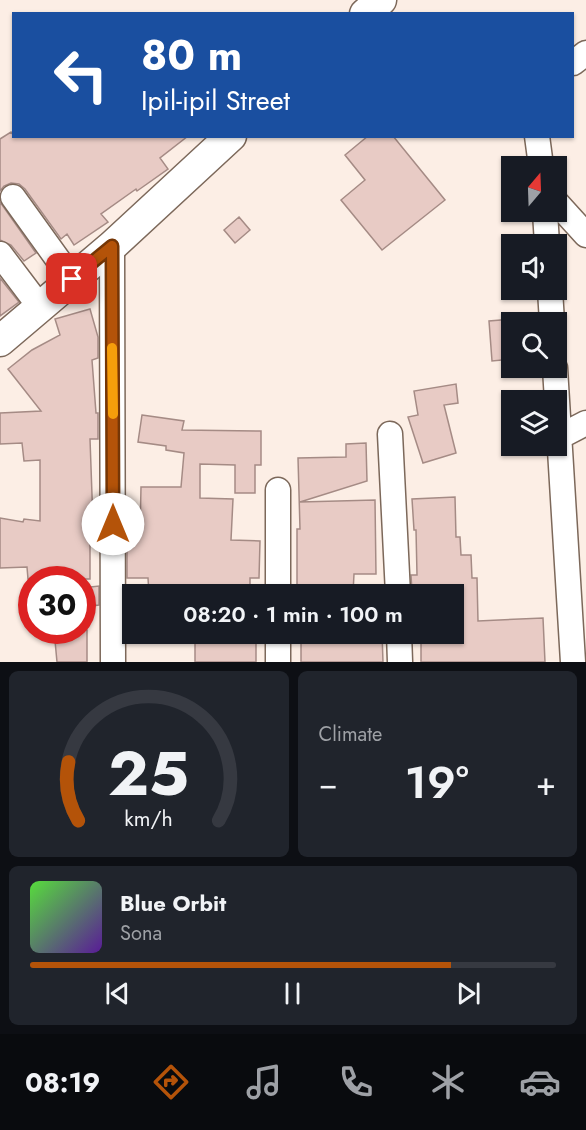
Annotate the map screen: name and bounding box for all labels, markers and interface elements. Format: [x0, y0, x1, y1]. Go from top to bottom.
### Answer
text: 80 m [141, 25, 242, 86]
icon: left [42, 36, 120, 114]
text: Ipil-ipil Street [141, 81, 290, 120]
north arrow [501, 156, 567, 222]
map controls [501, 156, 567, 456]
button: sound [501, 234, 567, 300]
pin [46, 253, 97, 304]
icon: arrive [55, 262, 88, 295]
button: search [501, 312, 567, 378]
button: layers [501, 390, 567, 456]
position arrow [81, 492, 145, 556]
speed limit sign: 30 [18, 566, 96, 644]
text: 08:20 · 1 min · 100 m [183, 598, 403, 630]
text: Climate [319, 720, 382, 749]
text: 25 [108, 728, 189, 818]
text: 19° [405, 750, 469, 815]
text: − [319, 760, 338, 807]
text: + [536, 760, 556, 807]
text: km/h [125, 803, 173, 834]
text: Blue Orbit [120, 887, 226, 919]
text: Sona [120, 919, 162, 948]
icon: previous [101, 977, 134, 1010]
icon: pause [276, 977, 309, 1010]
icon: next [452, 977, 485, 1010]
icon: directions [150, 1061, 192, 1103]
icon: music [243, 1061, 285, 1103]
icon: phone [335, 1061, 377, 1103]
icon: climate [427, 1061, 469, 1103]
icon: car [519, 1061, 561, 1103]
text: 08:19 [25, 1063, 100, 1102]

